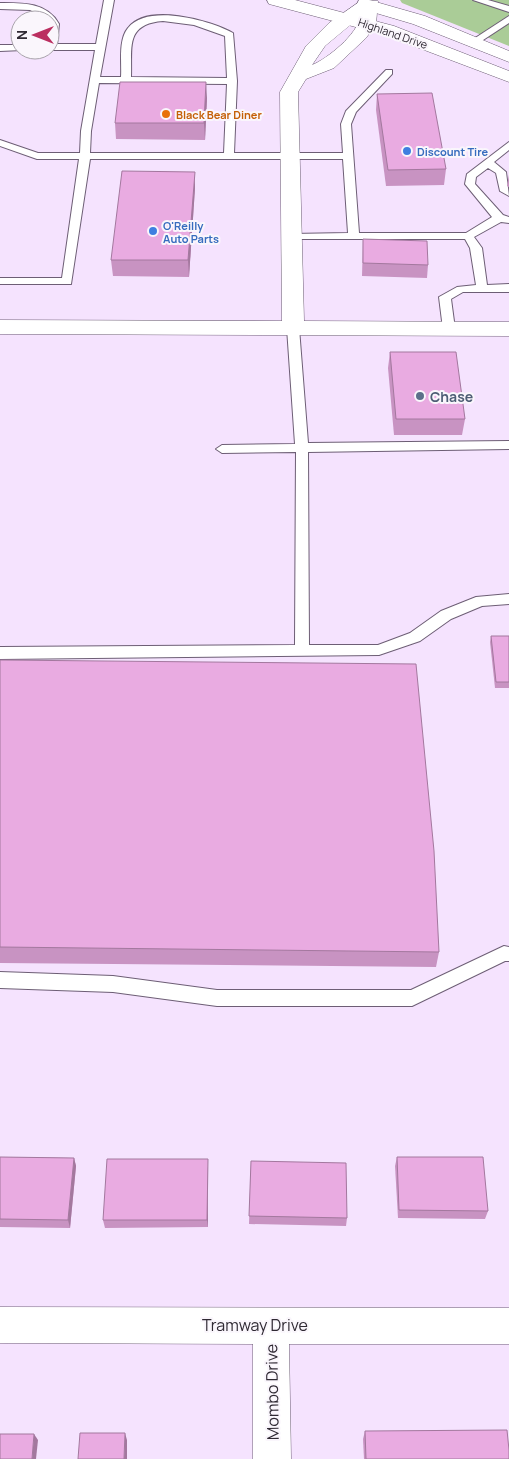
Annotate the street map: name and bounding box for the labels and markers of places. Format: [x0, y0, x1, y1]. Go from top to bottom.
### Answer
place label: Black Bear Diner [176, 107, 262, 122]
marker: Black Bear Diner [160, 108, 172, 120]
place label: Discount Tire [417, 144, 488, 159]
marker: Discount Tire [401, 145, 413, 157]
place label: O'Reilly Auto Parts [163, 218, 219, 246]
marker: O'Reilly Auto Parts [147, 225, 159, 237]
place label: Chase [430, 387, 473, 406]
marker: Chase [414, 390, 426, 402]

